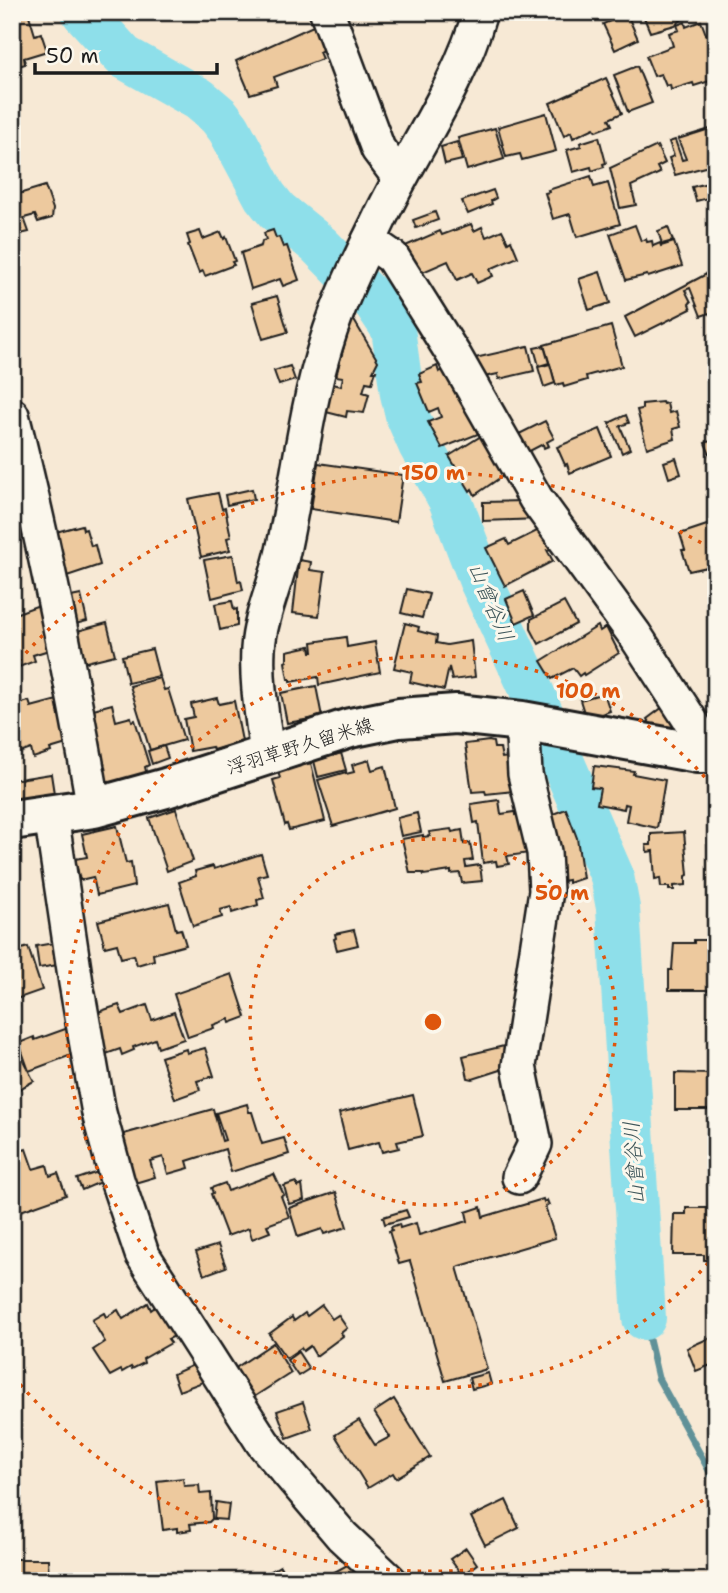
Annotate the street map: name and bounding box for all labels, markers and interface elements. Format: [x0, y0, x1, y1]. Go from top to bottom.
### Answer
scale bar [35, 32, 217, 76]
text: 50 m [46, 42, 99, 70]
text: 150 m [401, 459, 465, 487]
water label: 山曾谷川 [462, 558, 520, 646]
text: 100 m [556, 677, 620, 705]
street label: 浮羽草野久留米線 [224, 712, 376, 780]
text: 50 m [535, 879, 589, 907]
centre of rings [421, 1010, 445, 1034]
water label: 山曾谷川 [617, 1120, 651, 1206]

